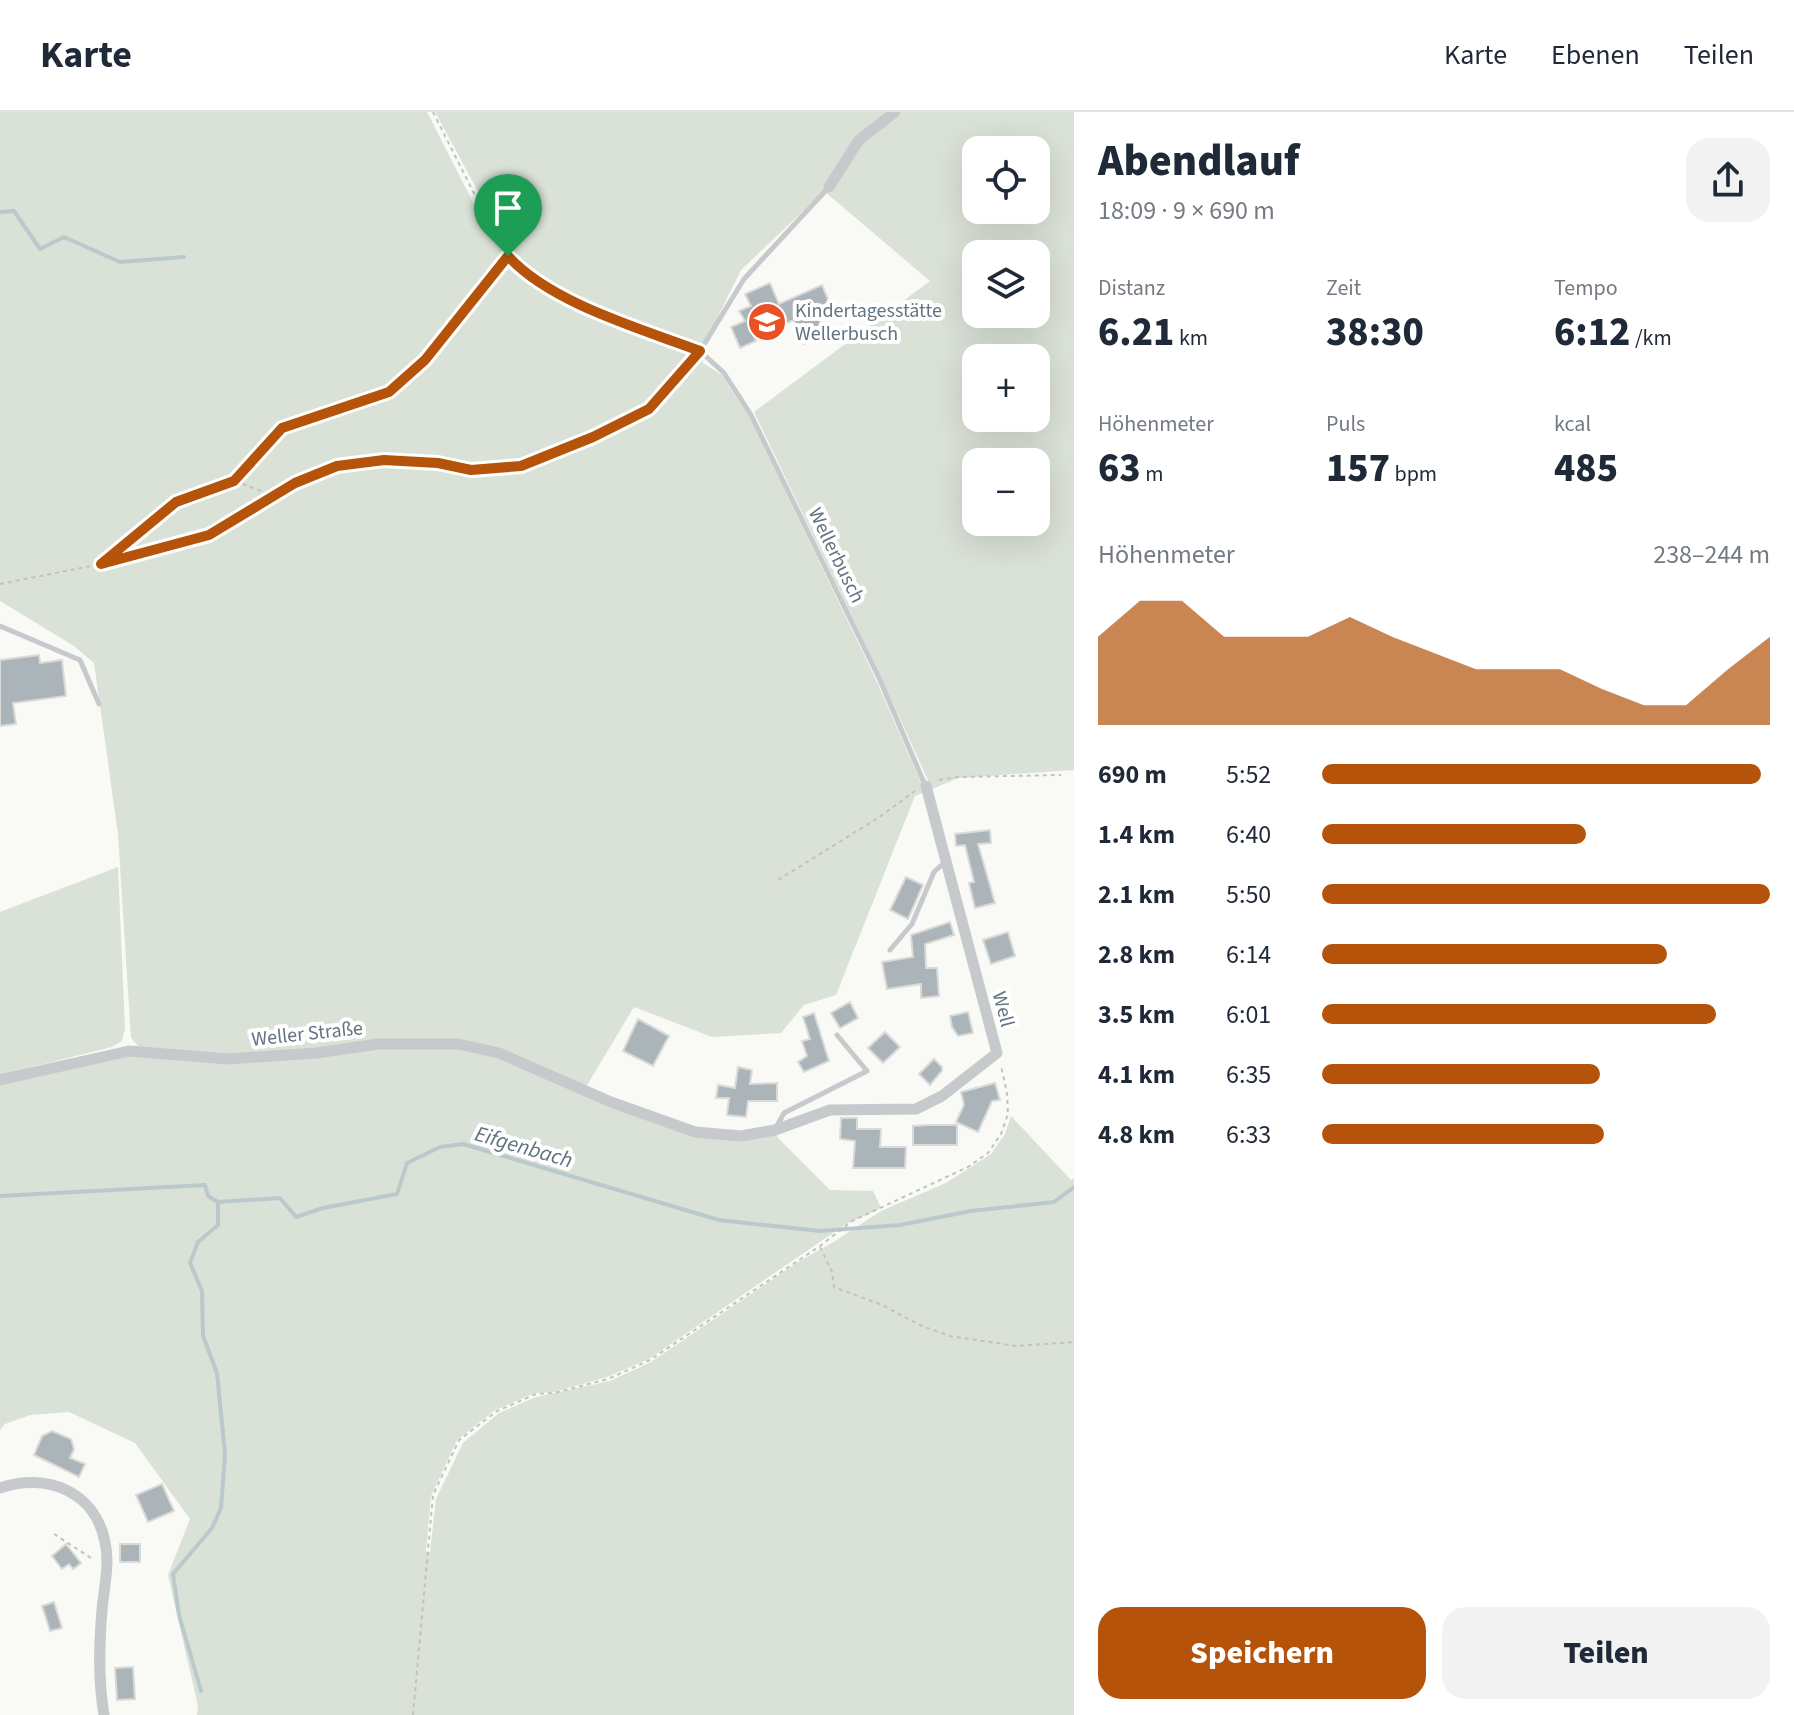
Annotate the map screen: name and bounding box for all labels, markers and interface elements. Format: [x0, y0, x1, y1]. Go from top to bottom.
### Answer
text: Karte [40, 28, 132, 82]
text: Karte [1444, 35, 1507, 75]
text: Ebenen [1551, 35, 1640, 75]
text: Teilen [1684, 35, 1754, 75]
text: Abendlauf [1098, 130, 1299, 193]
map controls [962, 136, 1050, 536]
button: locate [962, 136, 1050, 224]
button: share [1686, 138, 1770, 222]
pin [474, 174, 542, 256]
icon: arrive [486, 186, 530, 230]
text: 18:09 · 9 × 690 m [1098, 192, 1275, 229]
button: layers [962, 240, 1050, 328]
text: Distanz [1098, 272, 1165, 304]
text: Zeit [1326, 272, 1361, 304]
text: Tempo [1554, 272, 1618, 304]
place label: Kindertagesstätte Wellerbusch [795, 297, 942, 348]
school or university icon: Kindertagesstätte Wellerbusch [746, 301, 788, 343]
text: 6.21 [1098, 304, 1174, 361]
text: 38:30 [1326, 304, 1424, 361]
text: 6:12 [1554, 304, 1630, 361]
text: km [1174, 322, 1208, 354]
text: /km [1630, 322, 1672, 354]
button: + [962, 344, 1050, 432]
text: Höhenmeter [1098, 408, 1214, 440]
text: Puls [1326, 408, 1365, 440]
text: kcal [1554, 408, 1591, 440]
text: 63 [1098, 440, 1141, 497]
text: 157 [1326, 440, 1390, 497]
text: 485 [1554, 440, 1618, 497]
button: − [962, 448, 1050, 536]
text: m [1141, 458, 1163, 490]
text: bpm [1390, 458, 1437, 490]
street label: Wellerbusch [801, 503, 871, 608]
text: Höhenmeter [1098, 536, 1235, 573]
text: 238–244 m [1653, 536, 1770, 573]
text: 690 m [1098, 756, 1167, 793]
text: 5:52 [1226, 756, 1271, 793]
text: 1.4 km [1098, 816, 1175, 853]
text: 6:40 [1226, 816, 1271, 853]
text: 2.1 km [1098, 876, 1175, 913]
text: 5:50 [1226, 876, 1271, 913]
text: 2.8 km [1098, 936, 1175, 973]
text: 6:14 [1226, 936, 1271, 973]
street label: Well [985, 988, 1021, 1030]
text: 3.5 km [1098, 996, 1175, 1033]
text: 6:01 [1226, 996, 1271, 1033]
street label: Weller Straße [250, 1014, 364, 1054]
text: 4.1 km [1098, 1056, 1175, 1093]
text: 6:35 [1226, 1056, 1271, 1093]
text: 4.8 km [1098, 1116, 1175, 1153]
text: 6:33 [1226, 1116, 1271, 1153]
water label: Eifgenbach [471, 1118, 577, 1176]
button: Speichern [1098, 1607, 1426, 1699]
button: Teilen [1442, 1607, 1770, 1699]

